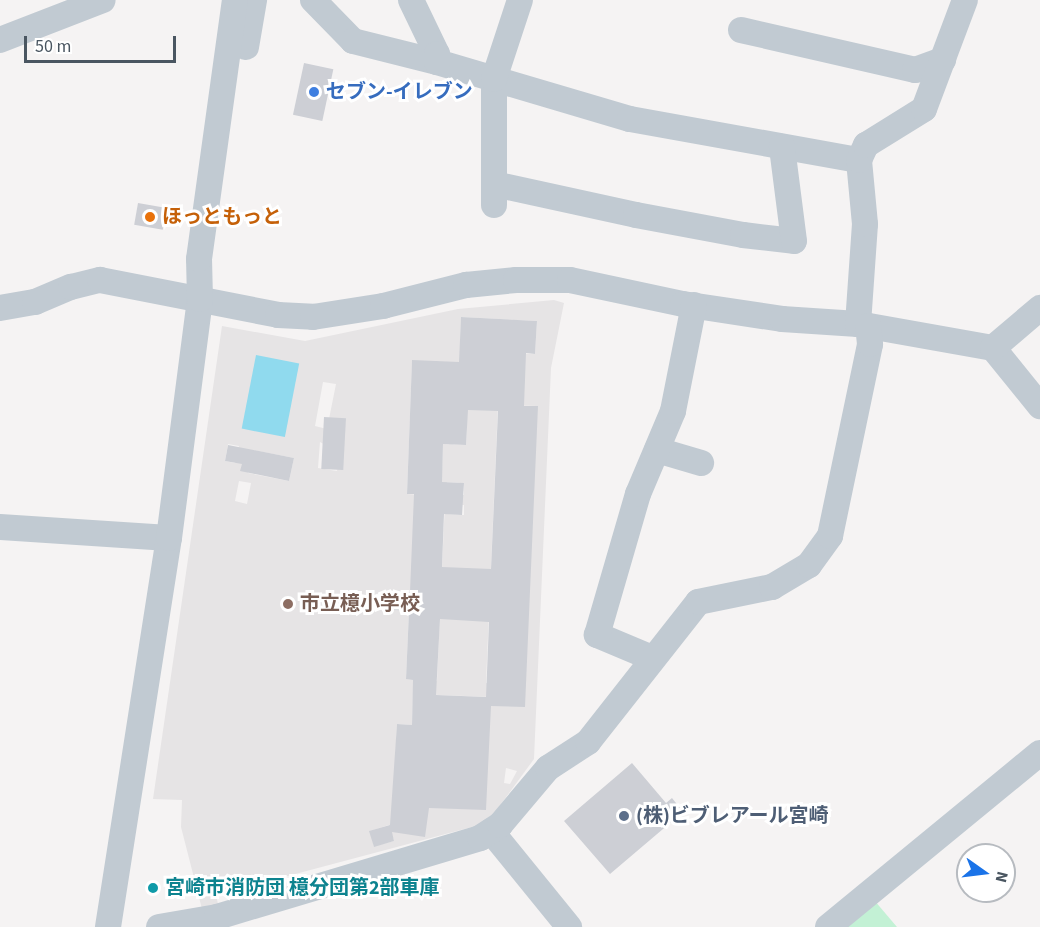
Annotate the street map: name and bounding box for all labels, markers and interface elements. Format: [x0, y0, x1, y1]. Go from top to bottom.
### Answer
scale bar [27, 24, 178, 62]
text: 50 m [35, 34, 71, 59]
place label: セブン-イレブン [326, 80, 473, 104]
marker: セブン-イレブン [307, 85, 321, 99]
place label: ほっともっと [162, 205, 282, 229]
marker: ほっともっと [143, 210, 157, 224]
place label: 市立檍小学校 [300, 592, 420, 616]
marker: 市立檍小学校 [281, 597, 295, 611]
place label: (株)ビブレアール宮崎 [636, 804, 829, 828]
marker: (株)ビブレアール宮崎 [617, 809, 631, 823]
north arrow [956, 843, 1016, 903]
text: N [990, 869, 1013, 885]
place label: 宮崎市消防団 檍分団第2部車庫 [165, 876, 440, 900]
marker: 宮崎市消防団 檍分団第2部車庫 [146, 881, 160, 895]

